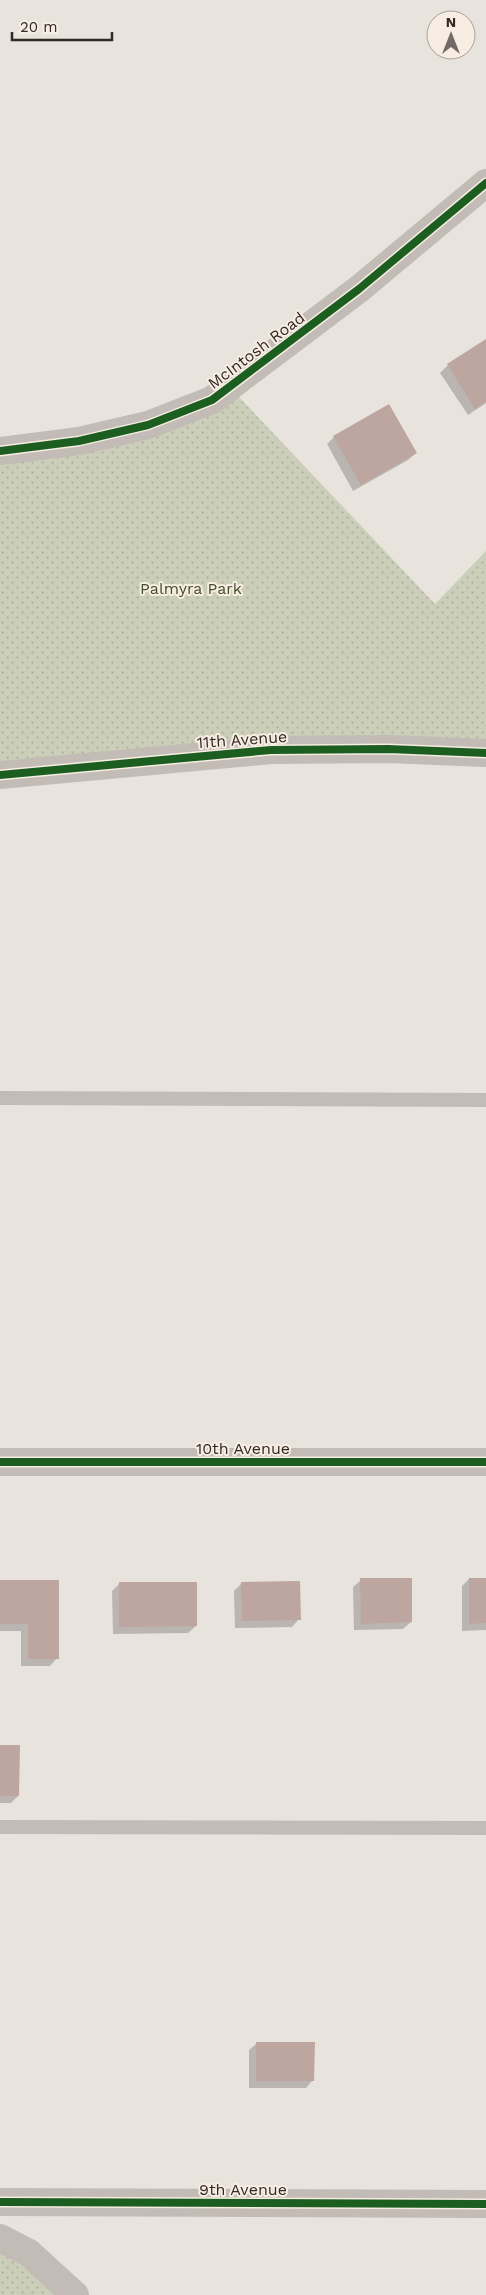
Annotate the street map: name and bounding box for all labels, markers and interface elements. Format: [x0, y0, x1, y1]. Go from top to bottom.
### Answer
scale bar [12, 10, 112, 42]
north arrow [426, 10, 476, 60]
text: N [446, 14, 456, 30]
text: 20 m [20, 18, 58, 36]
street label: McIntosh Road [204, 308, 308, 393]
park label: Palmyra Park [140, 579, 242, 598]
street label: 11th Avenue [196, 727, 288, 752]
street label: 10th Avenue [196, 1439, 290, 1458]
street label: 9th Avenue [199, 2180, 287, 2199]

